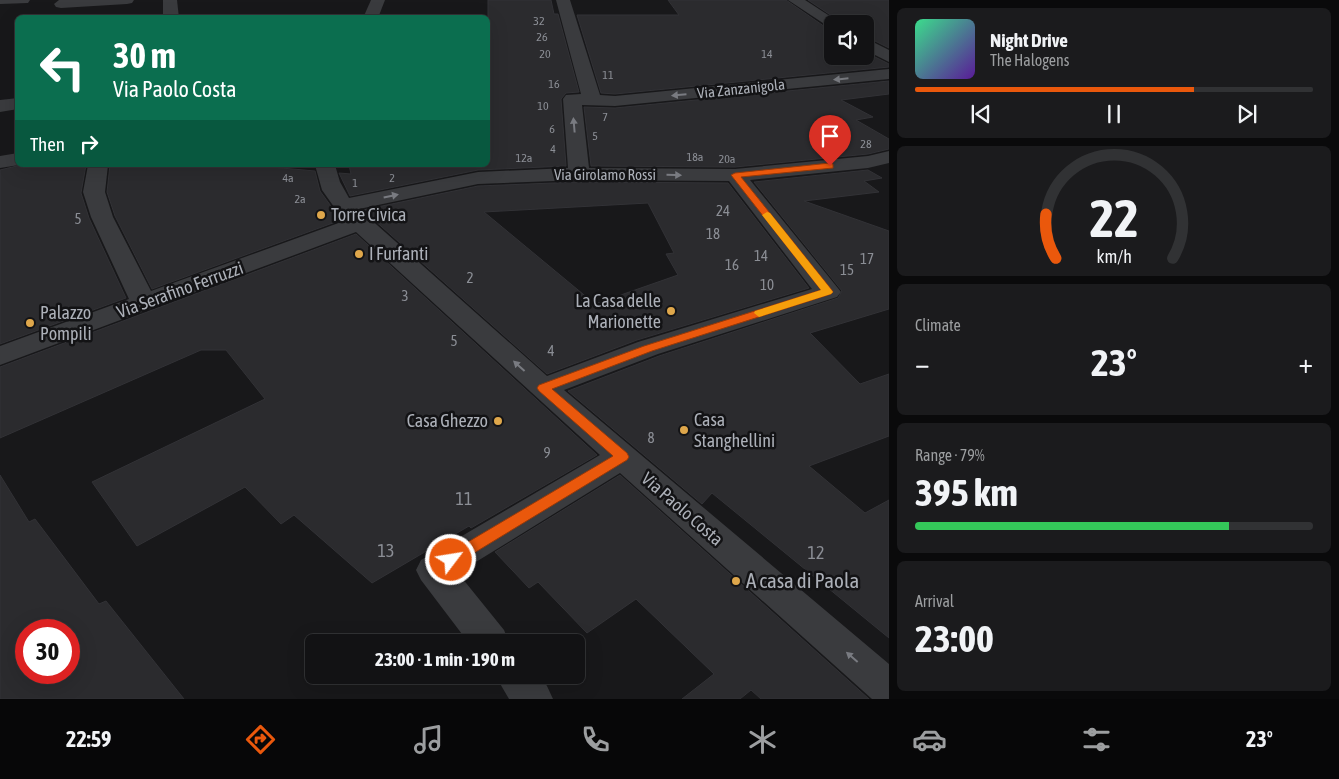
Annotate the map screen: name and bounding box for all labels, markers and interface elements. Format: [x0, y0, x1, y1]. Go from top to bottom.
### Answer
house number: 32 [533, 14, 545, 28]
map controls [824, 15, 874, 65]
button: sound [824, 15, 874, 65]
text: Night Drive [990, 29, 1068, 51]
house number: 26 [536, 30, 548, 44]
icon: left [30, 35, 95, 100]
text: 30 m [113, 35, 176, 75]
house number: 20 [539, 47, 551, 61]
house number: 14 [761, 47, 773, 61]
text: The Halogens [990, 51, 1070, 69]
house number: 11 [602, 68, 614, 82]
street label: Via Zanzanigola [696, 75, 786, 102]
one-way arrow [832, 75, 848, 83]
text: Via Paolo Costa [113, 76, 237, 102]
house number: 16 [548, 77, 560, 91]
one-way arrow [671, 91, 687, 99]
house number: 10 [537, 99, 549, 113]
icon: previous [967, 100, 995, 128]
icon: pause [1100, 100, 1128, 128]
icon: next [1233, 100, 1261, 128]
house number: 7 [602, 110, 608, 124]
pin [809, 115, 851, 166]
one-way arrow [570, 117, 578, 133]
house number: 6 [549, 122, 555, 136]
icon: arrive [816, 122, 844, 150]
house number: 5 [592, 129, 598, 143]
icon: right [75, 130, 103, 158]
text: Then [30, 133, 65, 155]
house number: 28 [860, 137, 872, 151]
house number: 4 [550, 142, 556, 156]
house number: 18a [687, 150, 703, 164]
house number: 12a [516, 151, 532, 165]
house number: 20a [719, 152, 735, 166]
street label: Via Girolamo Rossi [554, 166, 656, 183]
house number: 4a [282, 171, 294, 185]
house number: 2 [389, 171, 395, 185]
one-way arrow [666, 171, 682, 179]
house number: 1 [352, 176, 358, 190]
text: 22 [1090, 188, 1138, 248]
house number: 2a [294, 192, 306, 206]
one-way arrow [383, 192, 399, 200]
house number: 24 [716, 202, 730, 219]
place label: Torre Civica [331, 204, 406, 225]
marker: Torre Civica [315, 209, 327, 221]
house number: 5 [74, 210, 82, 227]
house number: 18 [706, 225, 720, 242]
place label: I Furfanti [369, 243, 428, 264]
text: km/h [1096, 246, 1132, 267]
house number: 14 [754, 247, 768, 264]
marker: I Furfanti [353, 248, 365, 260]
house number: 17 [860, 250, 874, 267]
house number: 16 [725, 256, 739, 273]
street label: Via Serafino Ferruzzi [114, 257, 246, 322]
house number: 15 [840, 261, 854, 278]
house number: 2 [466, 269, 474, 286]
house number: 10 [760, 276, 774, 293]
house number: 3 [401, 287, 409, 304]
place label: La Casa delle Marionette [575, 290, 661, 332]
place label: Palazzo Pompili [40, 302, 92, 344]
marker: La Casa delle Marionette [665, 305, 677, 317]
text: Climate [915, 316, 961, 334]
marker: Palazzo Pompili [24, 317, 36, 329]
house number: 5 [450, 332, 458, 349]
text: 23° [1091, 341, 1137, 384]
house number: 4 [547, 342, 555, 359]
text: − [915, 347, 930, 379]
text: + [1298, 347, 1313, 379]
one-way arrow [513, 360, 525, 372]
place label: Casa Stanghellini [694, 409, 775, 451]
place label: Casa Ghezzo [407, 410, 488, 431]
marker: Casa Ghezzo [492, 415, 504, 427]
marker: Casa Stanghellini [678, 424, 690, 436]
house number: 8 [647, 429, 655, 446]
house number: 9 [543, 444, 551, 461]
text: Range · 79% [915, 446, 985, 464]
street label: Via Paolo Costa [637, 468, 727, 550]
text: 395 km [915, 471, 1018, 514]
house number: 11 [456, 488, 472, 509]
position arrow [424, 533, 476, 585]
house number: 13 [378, 540, 394, 561]
house number: 12 [808, 542, 824, 563]
place label: A casa di Paola [746, 568, 859, 592]
marker: A casa di Paola [730, 575, 742, 587]
text: Arrival [915, 592, 954, 610]
text: 23:00 [915, 617, 994, 660]
speed limit sign: 30 [15, 619, 80, 684]
text: 23:00 · 1 min · 190 m [375, 648, 515, 670]
one-way arrow [846, 651, 859, 662]
icon: directions [243, 722, 278, 757]
icon: music [411, 722, 446, 757]
icon: phone [578, 722, 613, 757]
icon: climate [745, 722, 780, 757]
icon: car [912, 722, 947, 757]
icon: filters [1079, 722, 1114, 757]
text: 22:59 [66, 726, 111, 752]
text: 23° [1246, 726, 1273, 752]

